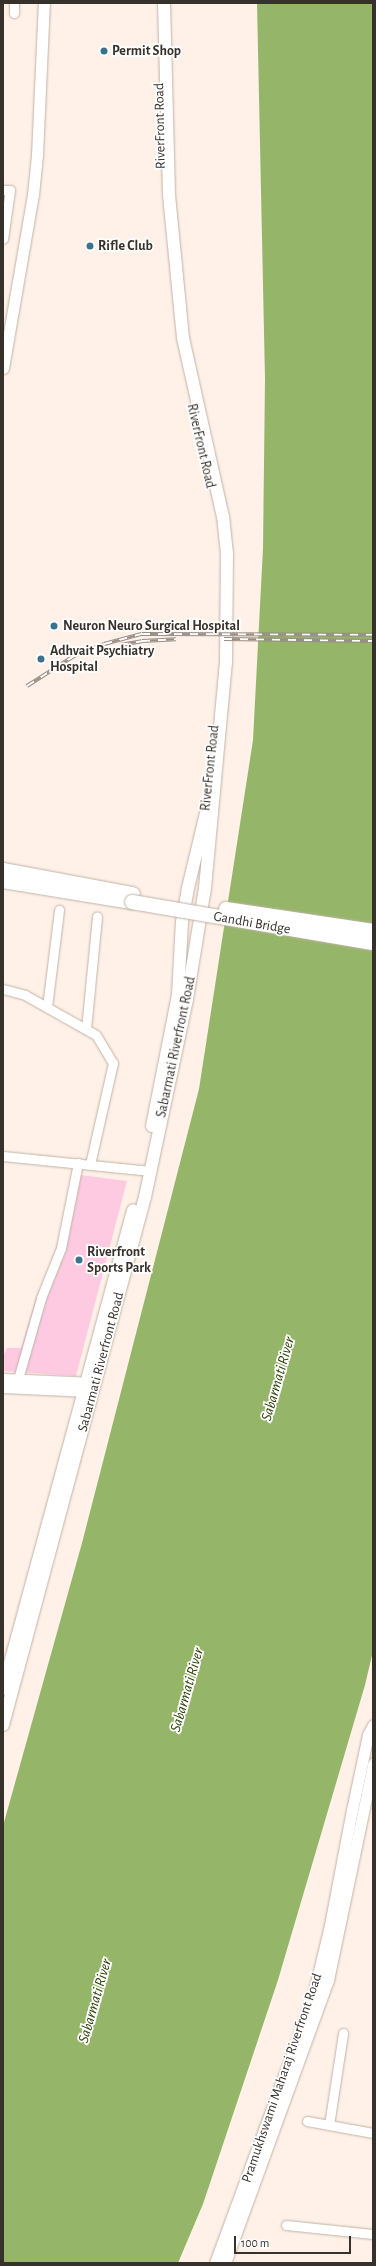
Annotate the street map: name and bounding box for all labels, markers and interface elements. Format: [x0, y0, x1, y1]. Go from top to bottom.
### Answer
place label: Permit Shop [112, 43, 181, 59]
marker: Permit Shop [99, 46, 109, 56]
street label: RiverFront Road [151, 83, 169, 169]
place label: Rifle Club [98, 238, 153, 254]
marker: Rifle Club [85, 241, 95, 251]
street label: RiverFront Road [183, 402, 219, 490]
place label: Neuron Neuro Surgical Hospital [63, 618, 240, 634]
marker: Neuron Neuro Surgical Hospital [48, 620, 60, 632]
place label: Adhvait Psychiatry Hospital [50, 643, 154, 676]
marker: Adhvait Psychiatry Hospital [35, 653, 47, 665]
street label: RiverFront Road [197, 724, 223, 812]
street label: Gandhi Bridge [212, 908, 292, 938]
street label: Sabarmati Riverfront Road [153, 975, 199, 1119]
place label: Riverfront Sports Park [87, 1244, 151, 1276]
marker: Riverfront Sports Park [74, 1255, 84, 1265]
street label: Sabarmati Riverfront Road [74, 1290, 128, 1434]
water label: Sabarmati River [257, 1335, 299, 1423]
water label: Sabarmati River [166, 1646, 208, 1734]
water label: Sabarmati River [74, 1957, 116, 2045]
street label: Pramukhswami Maharaj Riverfront Road [238, 1971, 326, 2185]
scale bar [236, 2228, 353, 2254]
text: 100 m [241, 2237, 269, 2249]

